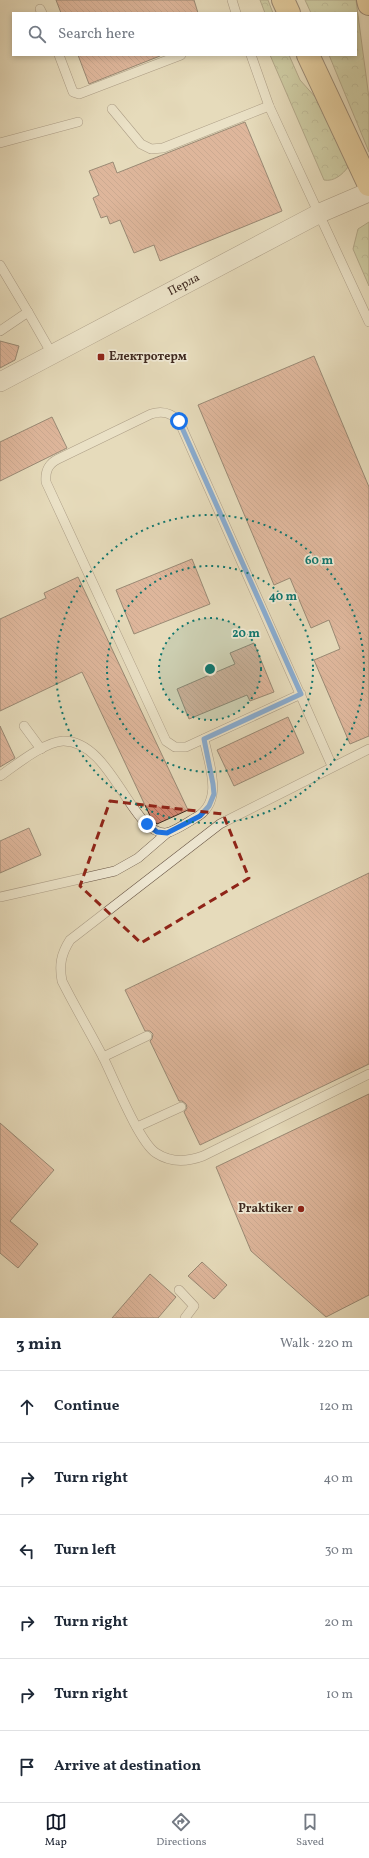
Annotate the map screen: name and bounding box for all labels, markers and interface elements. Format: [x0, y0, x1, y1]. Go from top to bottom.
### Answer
search box [12, 12, 357, 56]
icon: search [26, 23, 48, 45]
text: Search here [58, 24, 135, 45]
street label: Перла [165, 270, 203, 300]
place label: Електротерм [109, 349, 187, 365]
marker: Електротерм [96, 352, 106, 362]
route start [170, 412, 188, 430]
text: 60 m [305, 553, 333, 569]
text: 40 m [269, 589, 298, 605]
text: 20 m [232, 626, 260, 642]
centre of rings [203, 662, 217, 676]
route end [138, 815, 156, 833]
place label: Praktiker [238, 1201, 293, 1217]
marker: Praktiker [296, 1204, 306, 1214]
text: 3 min [16, 1333, 62, 1356]
text: Walk · 220 m [280, 1335, 353, 1353]
icon: ahead [16, 1396, 38, 1418]
text: Continue [54, 1396, 119, 1417]
text: 120 m [319, 1398, 353, 1416]
icon: right [16, 1468, 38, 1490]
text: Turn right [54, 1468, 128, 1489]
text: 40 m [324, 1470, 353, 1488]
icon: left [16, 1540, 38, 1562]
text: Turn left [54, 1540, 116, 1561]
text: 30 m [325, 1542, 353, 1560]
icon: right [16, 1612, 38, 1634]
text: Turn right [54, 1612, 128, 1633]
text: 20 m [324, 1614, 353, 1632]
icon: right [16, 1684, 38, 1706]
text: Turn right [54, 1684, 128, 1705]
text: 10 m [326, 1686, 353, 1704]
icon: arrive [16, 1756, 38, 1778]
text: Arrive at destination [54, 1756, 201, 1777]
tab: Map [45, 1811, 67, 1850]
tab: Directions [156, 1811, 207, 1850]
tab: Saved [296, 1811, 324, 1850]

